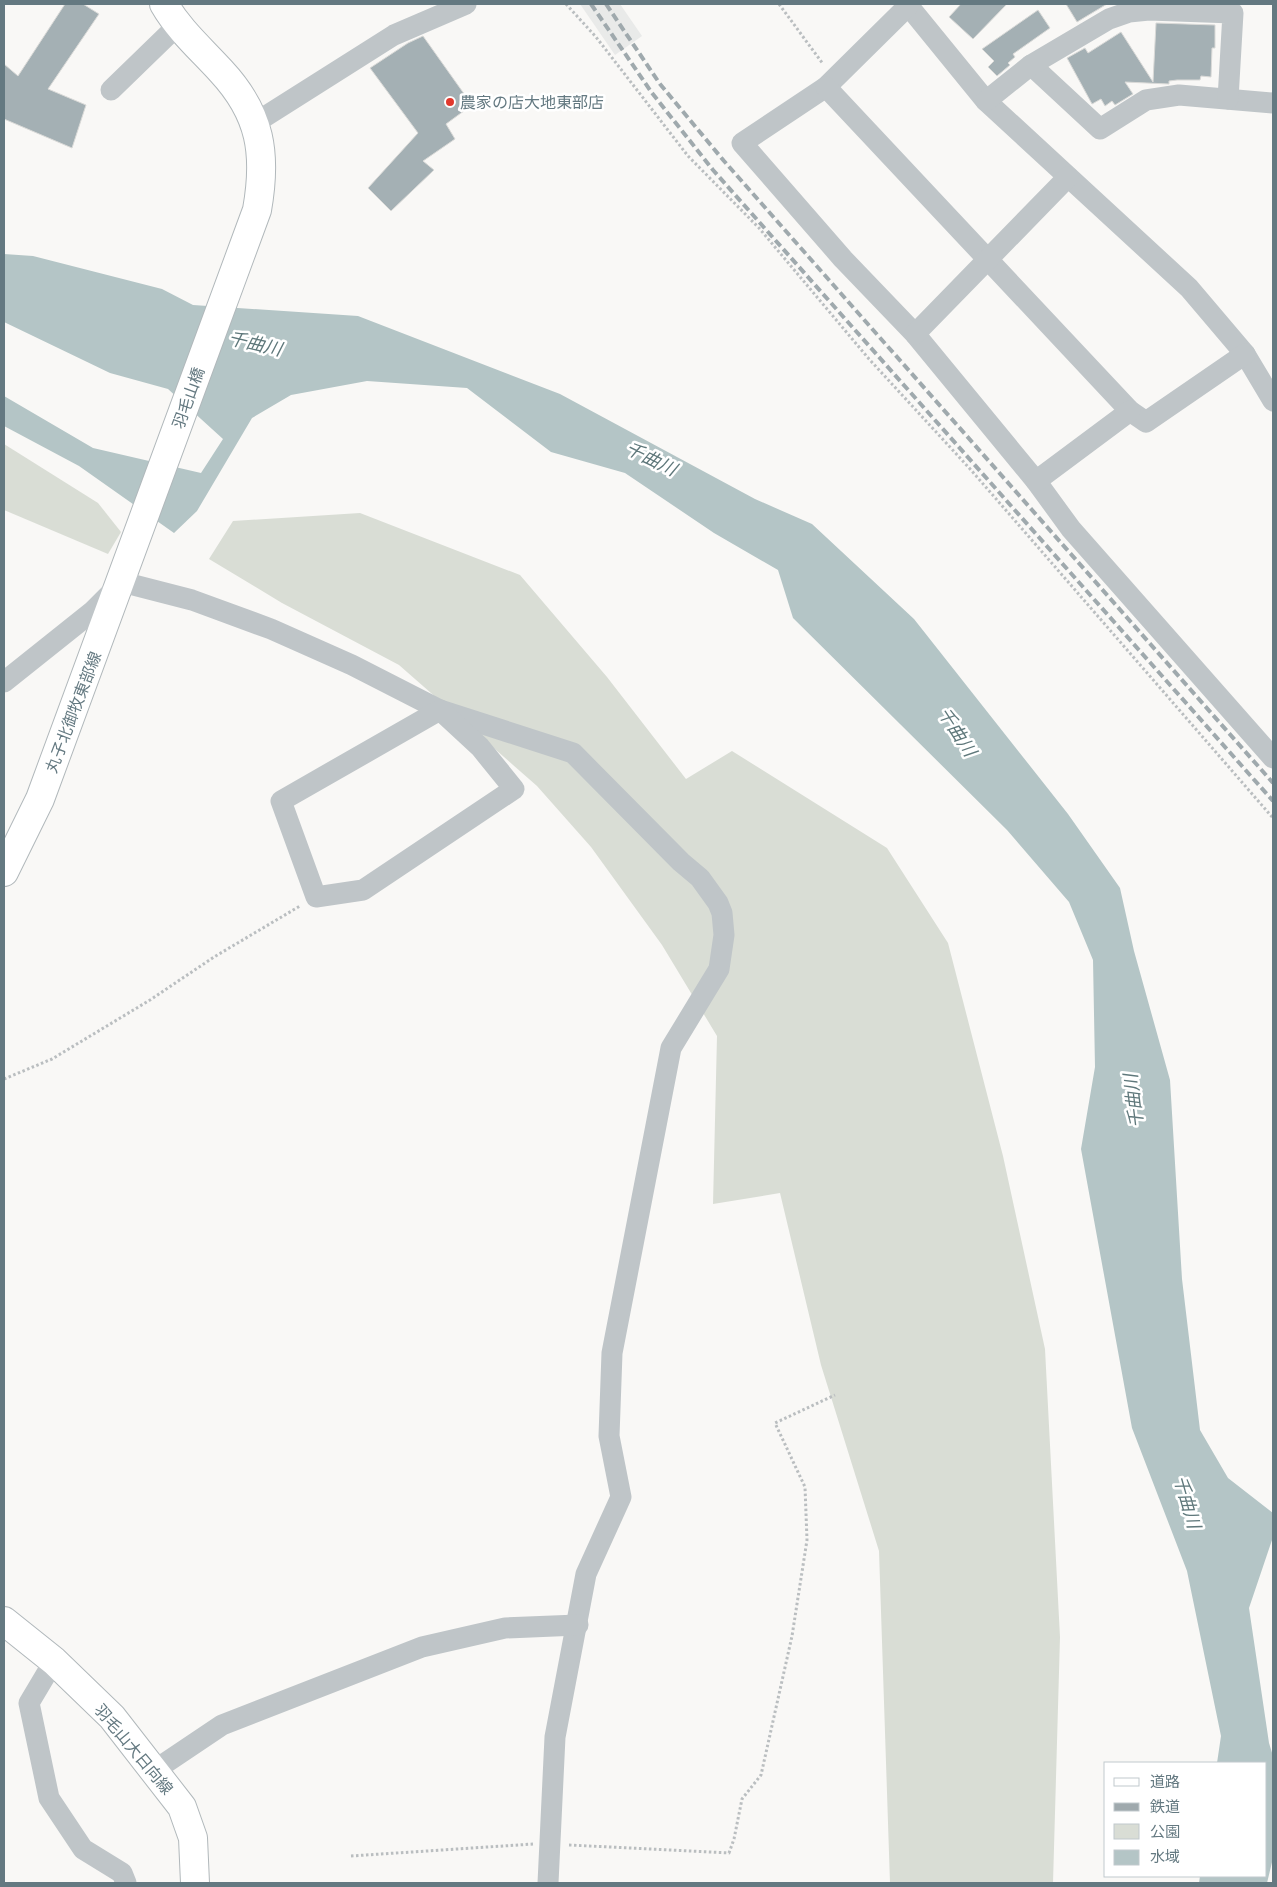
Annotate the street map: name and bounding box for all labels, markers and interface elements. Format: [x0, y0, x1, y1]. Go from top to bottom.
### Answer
place label: 農家の店大地東部店 [460, 93, 604, 112]
marker: 農家の店大地東部店 [444, 96, 456, 108]
water label: 千曲川 [226, 327, 286, 361]
street label: 羽毛山橋 [169, 365, 208, 431]
water label: 千曲川 [622, 437, 682, 482]
street label: 丸子北御牧東部線 [42, 649, 105, 775]
water label: 千曲川 [933, 703, 982, 762]
water label: 千曲川 [1120, 1071, 1148, 1129]
water label: 千曲川 [1169, 1473, 1206, 1533]
street label: 羽毛山大日向線 [90, 1700, 177, 1798]
legend [1104, 1762, 1267, 1877]
text: 道路 [1150, 1773, 1180, 1791]
text: 鉄道 [1150, 1798, 1180, 1816]
text: 公園 [1150, 1823, 1180, 1841]
text: 水域 [1150, 1848, 1180, 1866]

